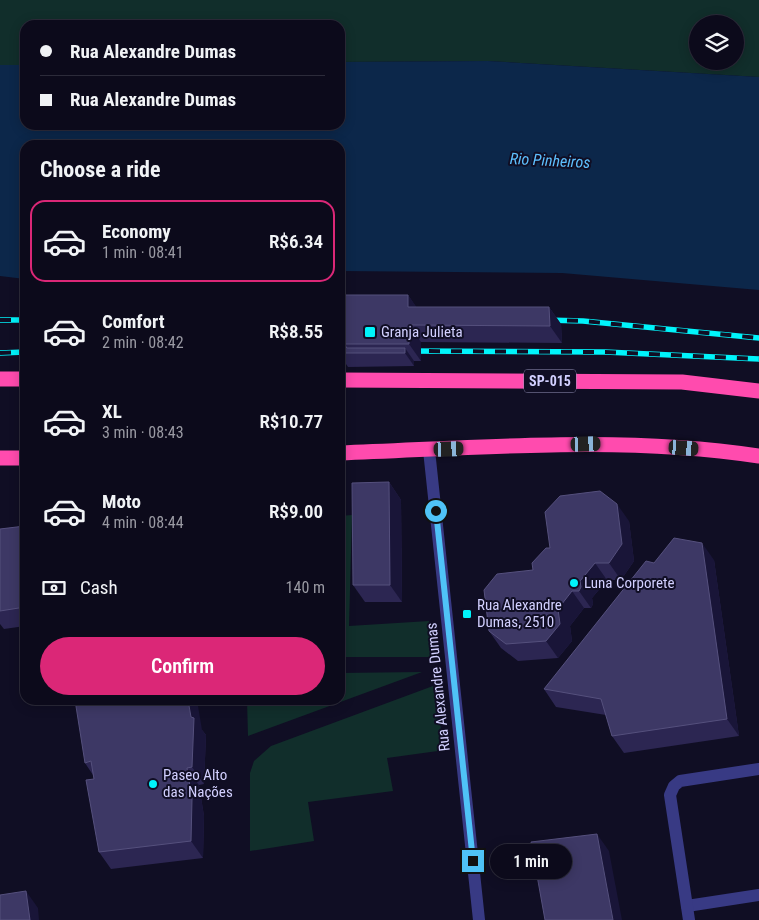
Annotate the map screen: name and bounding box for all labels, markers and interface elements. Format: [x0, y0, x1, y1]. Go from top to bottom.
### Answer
map controls [689, 15, 744, 70]
button: layers [689, 15, 744, 70]
text: Rua Alexandre Dumas [70, 40, 236, 63]
text: Rua Alexandre Dumas [70, 88, 236, 111]
water label: Rio Pinheiros [509, 149, 591, 172]
text: Choose a ride [40, 157, 161, 182]
icon: car [42, 219, 87, 264]
text: Economy [102, 220, 171, 243]
text: R$6.34 [269, 230, 323, 253]
text: 1 min · 08:41 [102, 243, 184, 262]
icon: car [42, 309, 87, 354]
text: Comfort [102, 310, 165, 333]
text: R$8.55 [269, 320, 323, 343]
place label: Granja Julieta [381, 323, 463, 341]
marker: Granja Julieta [363, 325, 377, 339]
text: 2 min · 08:42 [102, 333, 184, 352]
road number: SP-015 [524, 370, 576, 392]
icon: car [42, 399, 87, 444]
text: XL [102, 400, 122, 423]
text: R$10.77 [259, 410, 323, 433]
text: 3 min · 08:43 [102, 423, 184, 442]
car [570, 436, 601, 452]
car [668, 439, 699, 457]
car [433, 441, 464, 457]
icon: car [42, 489, 87, 534]
text: Moto [102, 490, 141, 513]
text: R$9.00 [269, 500, 323, 523]
route start [425, 500, 447, 522]
text: 4 min · 08:44 [102, 513, 184, 532]
icon: cash [40, 574, 68, 602]
place label: Luna Corporete [584, 574, 674, 592]
text: Cash [80, 576, 118, 599]
marker: Luna Corporete [568, 577, 580, 589]
text: 140 m [286, 578, 325, 597]
place label: Rua Alexandre Dumas, 2510 [477, 596, 562, 631]
marker: Rua Alexandre Dumas, 2510 [461, 608, 473, 620]
street label: Rua Alexandre Dumas [422, 622, 454, 752]
button: Confirm [40, 637, 325, 695]
place label: Paseo Alto das Nações [163, 766, 233, 801]
marker: Paseo Alto das Nações [147, 778, 159, 790]
callout: 1 min [490, 844, 573, 878]
route end [462, 850, 484, 872]
text: 1 min [513, 852, 549, 871]

